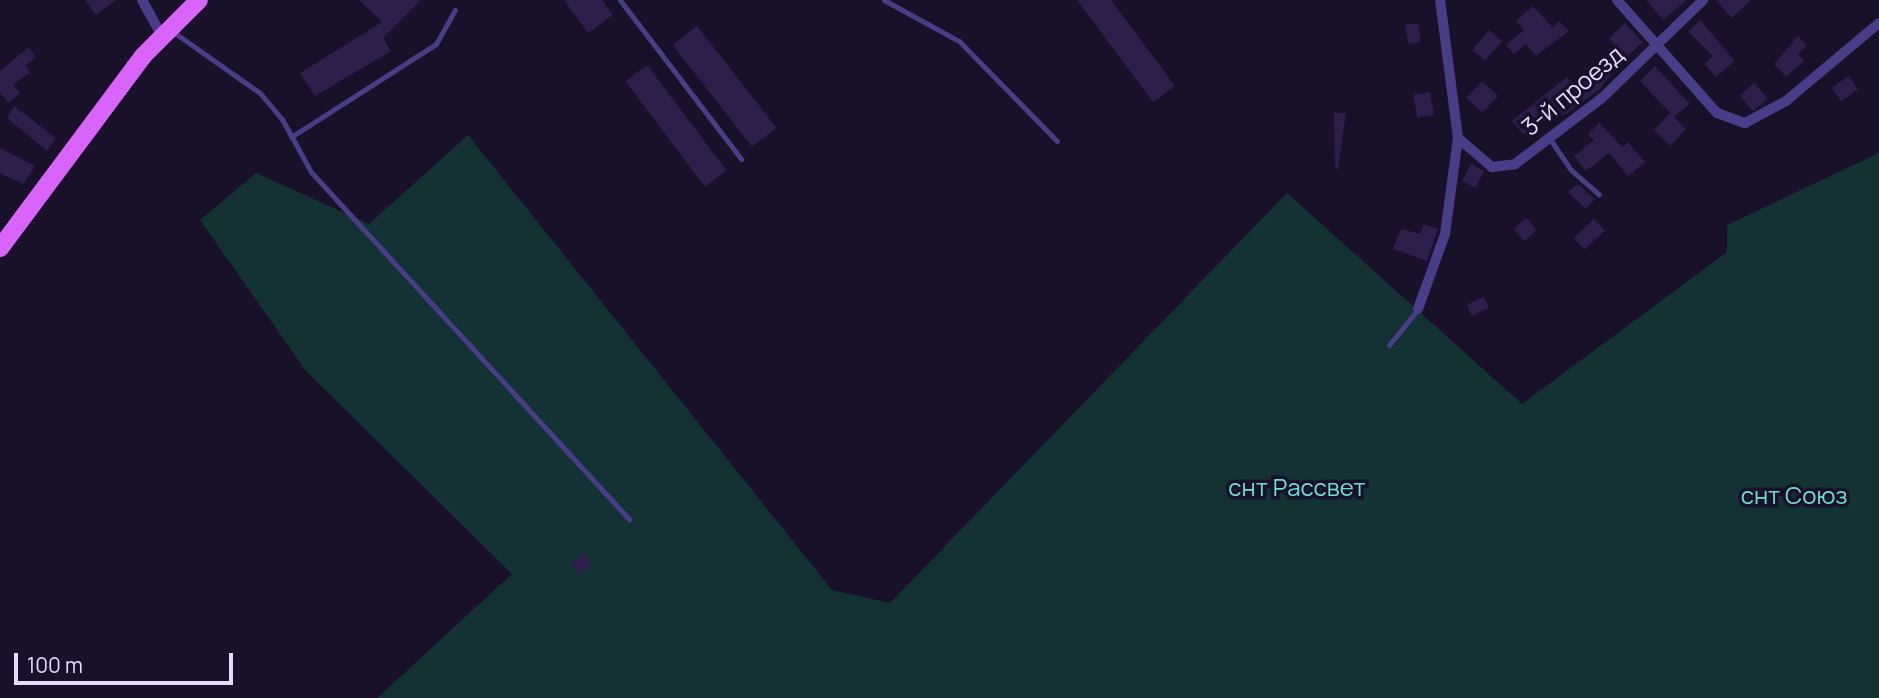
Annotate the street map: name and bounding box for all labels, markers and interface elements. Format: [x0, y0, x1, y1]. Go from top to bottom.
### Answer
street label: 3-й проезд [1515, 39, 1629, 141]
park label: снт Рассвет [1228, 473, 1366, 501]
park label: снт Союз [1741, 481, 1847, 509]
scale bar [18, 638, 236, 682]
text: 100 m [27, 651, 83, 679]

